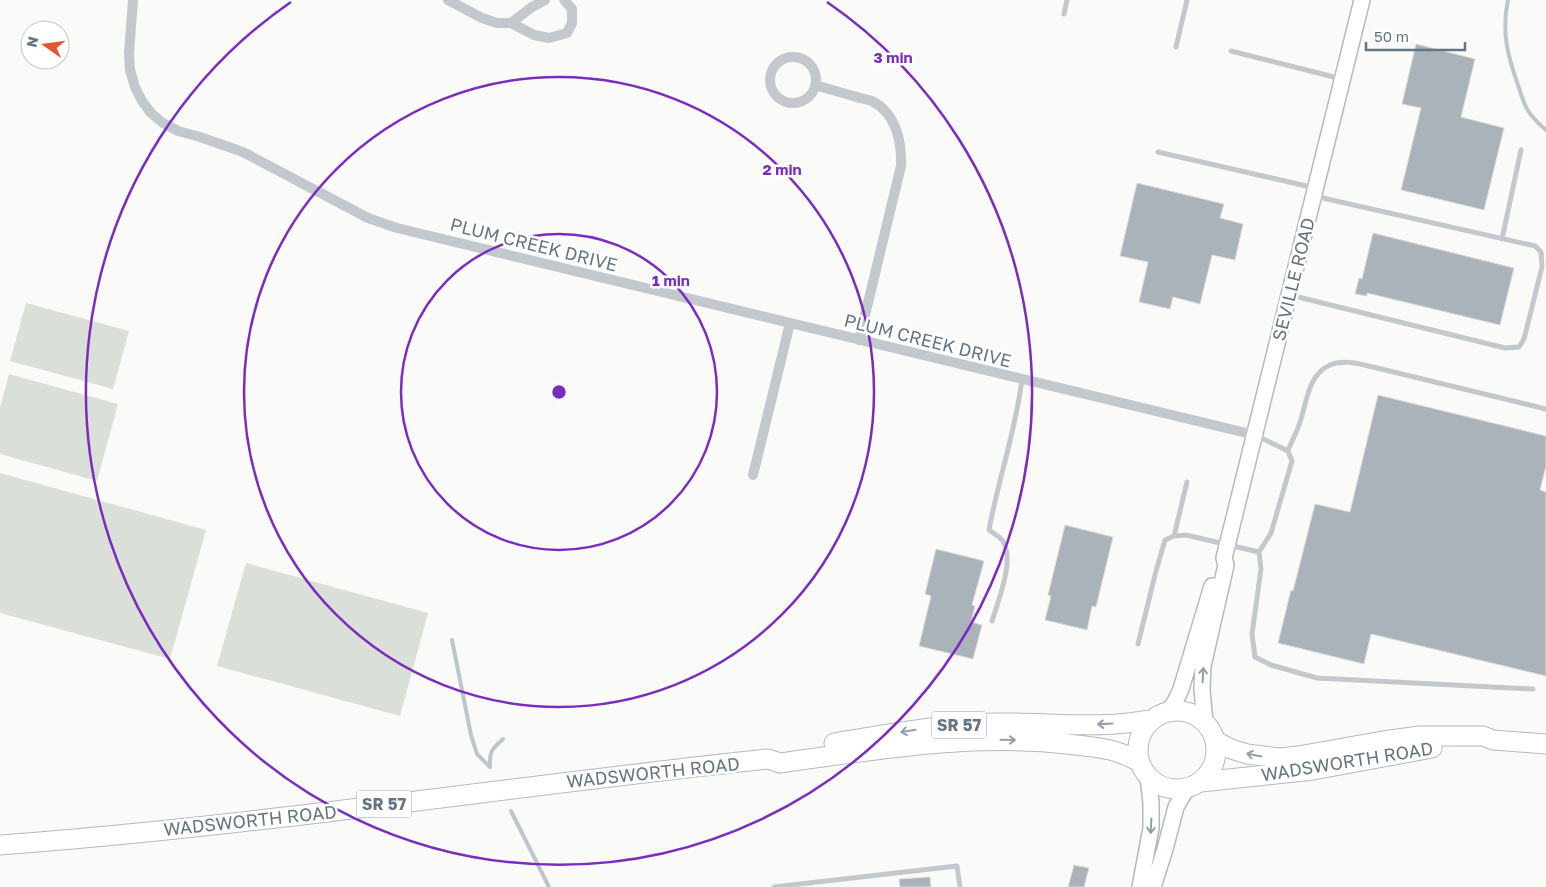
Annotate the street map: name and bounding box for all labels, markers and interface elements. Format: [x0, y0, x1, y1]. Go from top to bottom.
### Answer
north arrow [20, 20, 70, 70]
scale bar [1366, 20, 1465, 52]
text: 50 m [1374, 27, 1409, 45]
text: N [22, 35, 41, 49]
text: 3 min [873, 48, 913, 66]
text: 2 min [762, 160, 802, 178]
street label: PLUM CREEK DRIVE [448, 213, 620, 275]
street label: SEVILLE ROAD [1267, 215, 1319, 343]
text: 1 min [652, 271, 690, 289]
street label: PLUM CREEK DRIVE [842, 309, 1014, 371]
centre of rings [550, 383, 568, 401]
one-way arrow [1199, 667, 1208, 683]
road number: SR 57 [932, 712, 986, 738]
one-way arrow [1097, 720, 1113, 729]
one-way arrow [900, 726, 916, 736]
one-way arrow [1000, 735, 1016, 745]
street label: WADSWORTH ROAD [1259, 737, 1435, 785]
one-way arrow [1247, 749, 1263, 759]
street label: WADSWORTH ROAD [565, 752, 741, 792]
road number: SR 57 [356, 791, 412, 818]
street label: WADSWORTH ROAD [162, 800, 338, 840]
one-way arrow [1146, 818, 1155, 834]

